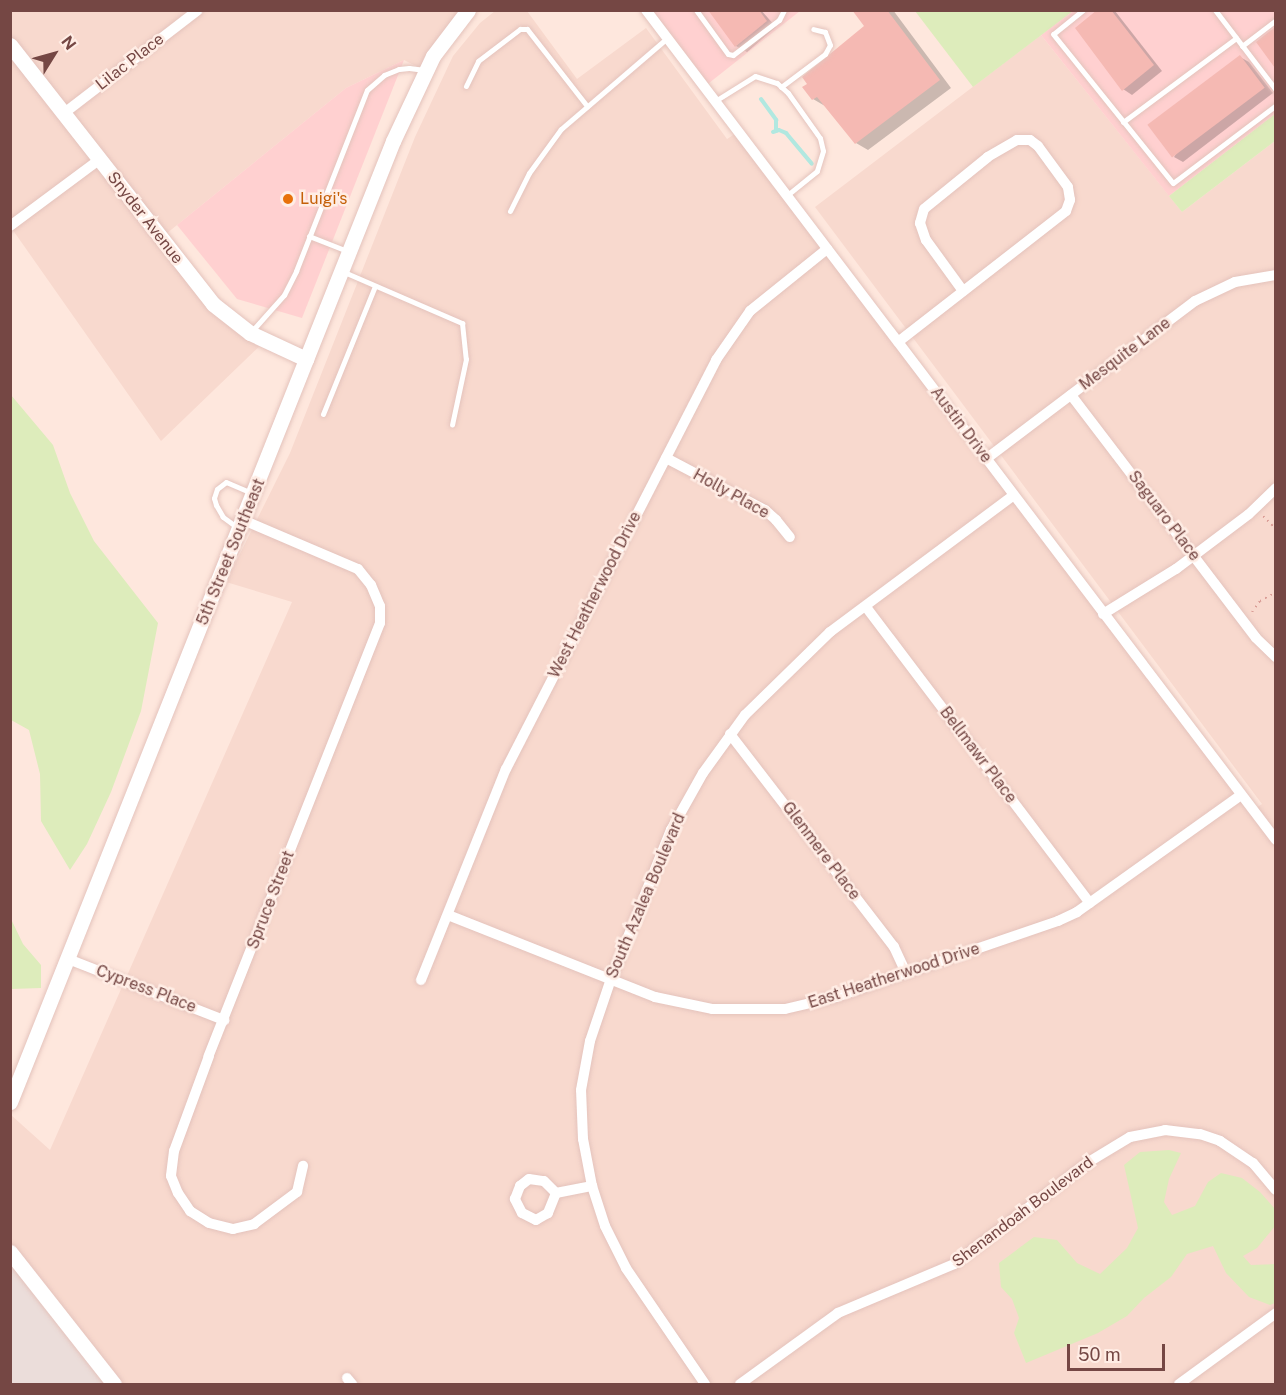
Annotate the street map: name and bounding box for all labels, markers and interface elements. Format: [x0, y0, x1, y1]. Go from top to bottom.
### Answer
north arrow [24, 24, 84, 84]
street label: Lilac Place [92, 29, 168, 95]
text: N [57, 32, 80, 54]
street label: Snyder Avenue [103, 168, 187, 268]
place label: Luigi's [300, 189, 347, 209]
marker: Luigi's [281, 192, 295, 206]
street label: Mesquite Lane [1076, 313, 1174, 395]
street label: Austin Drive [926, 383, 996, 467]
street label: Holly Place [689, 465, 773, 523]
street label: Saguaro Place [1124, 467, 1204, 565]
street label: 5th Street Southeast [193, 476, 269, 628]
street label: West Heatherwood Drive [545, 509, 645, 681]
street label: Bellmawr Place [936, 703, 1020, 807]
street label: Glenmere Place [778, 798, 864, 904]
street label: South Azalea Boulevard [602, 811, 690, 981]
street label: Spruce Street [243, 848, 299, 952]
street label: East Heatherwood Drive [806, 939, 982, 1013]
street label: Cypress Place [93, 961, 199, 1017]
street label: Shenandoah Boulevard [949, 1153, 1097, 1271]
scale bar [1070, 1332, 1168, 1370]
text: 50 m [1078, 1344, 1121, 1365]

